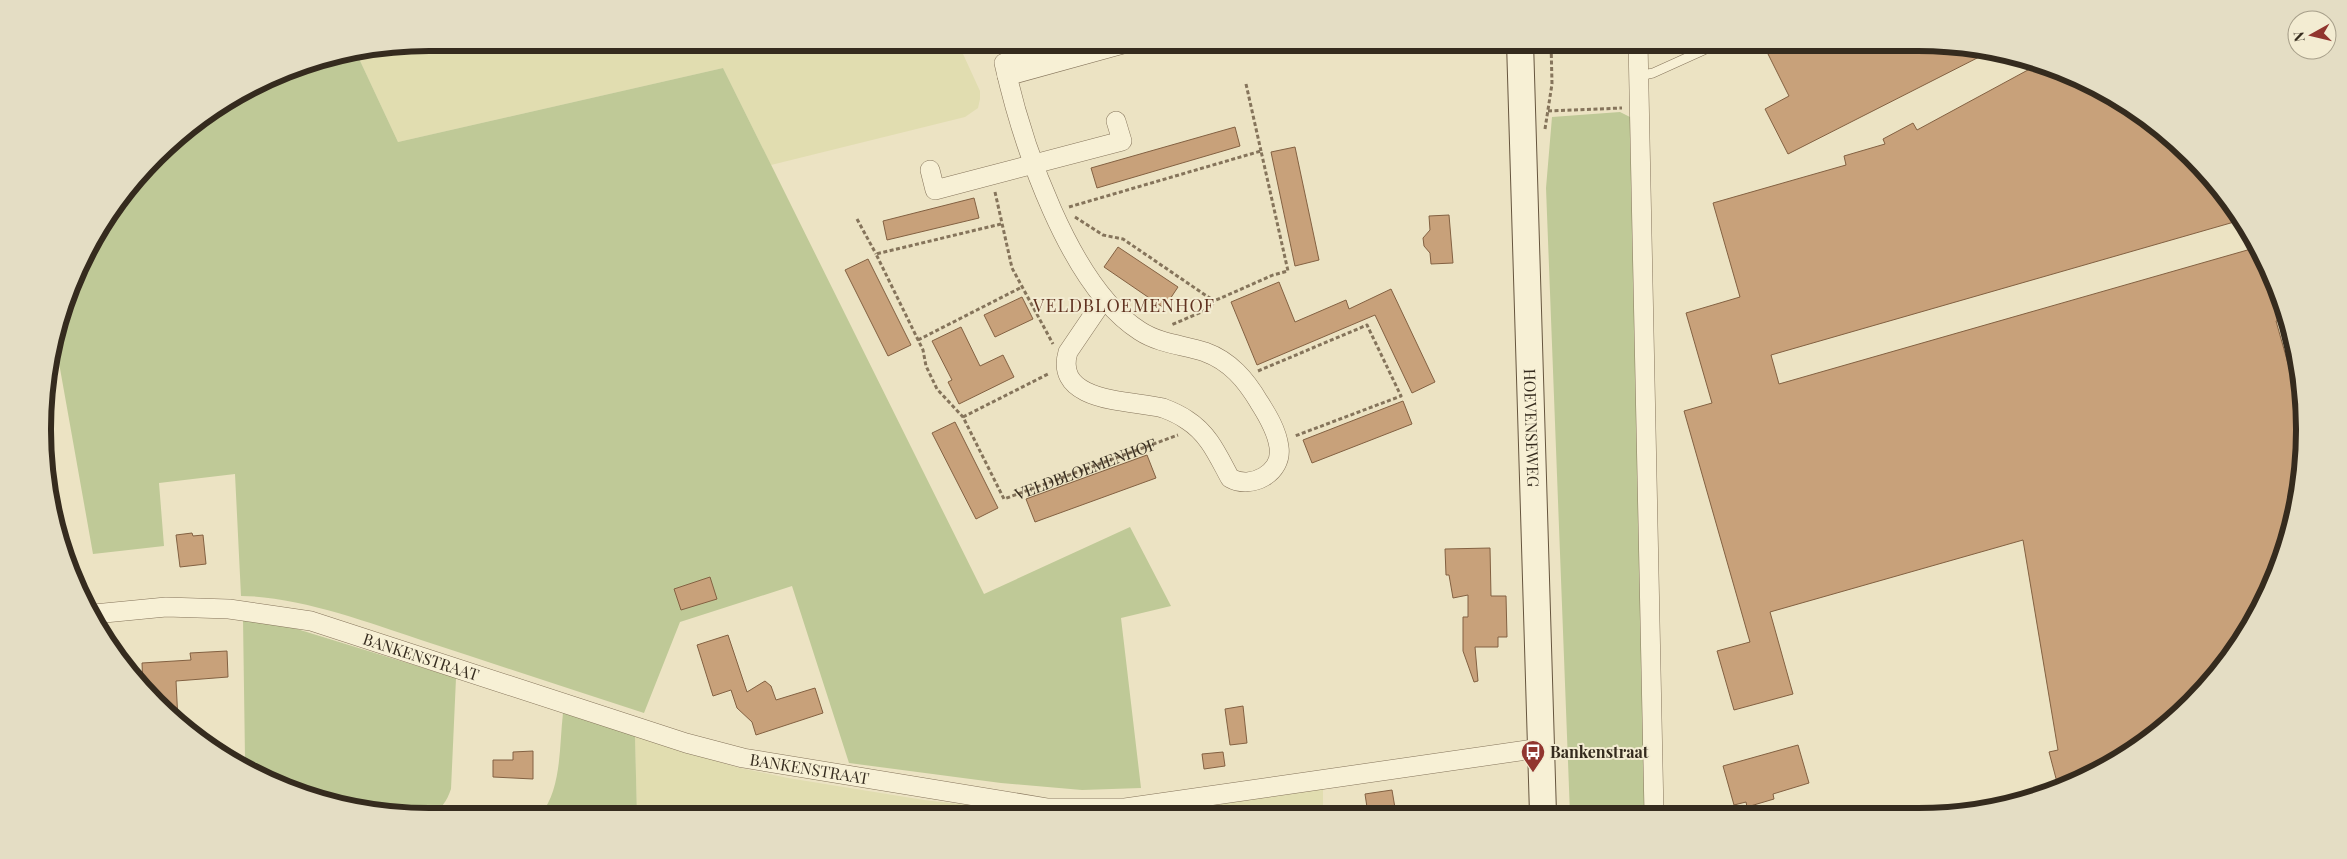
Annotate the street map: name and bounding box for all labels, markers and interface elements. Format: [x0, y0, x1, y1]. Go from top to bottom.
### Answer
north arrow [2287, 10, 2337, 60]
text: N [2289, 31, 2309, 43]
district label: VELDBLOEMENHOF [1032, 293, 1215, 317]
street label: HOEVENSEWEG [1520, 368, 1544, 487]
street label: VELDBLOEMENHOF [1011, 433, 1159, 504]
street label: BANKENSTRAAT [361, 628, 482, 685]
bus stop icon: Bankenstraat [1520, 739, 1546, 773]
place label: Bankenstraat [1550, 741, 1649, 762]
street label: BANKENSTRAAT [748, 748, 871, 789]

